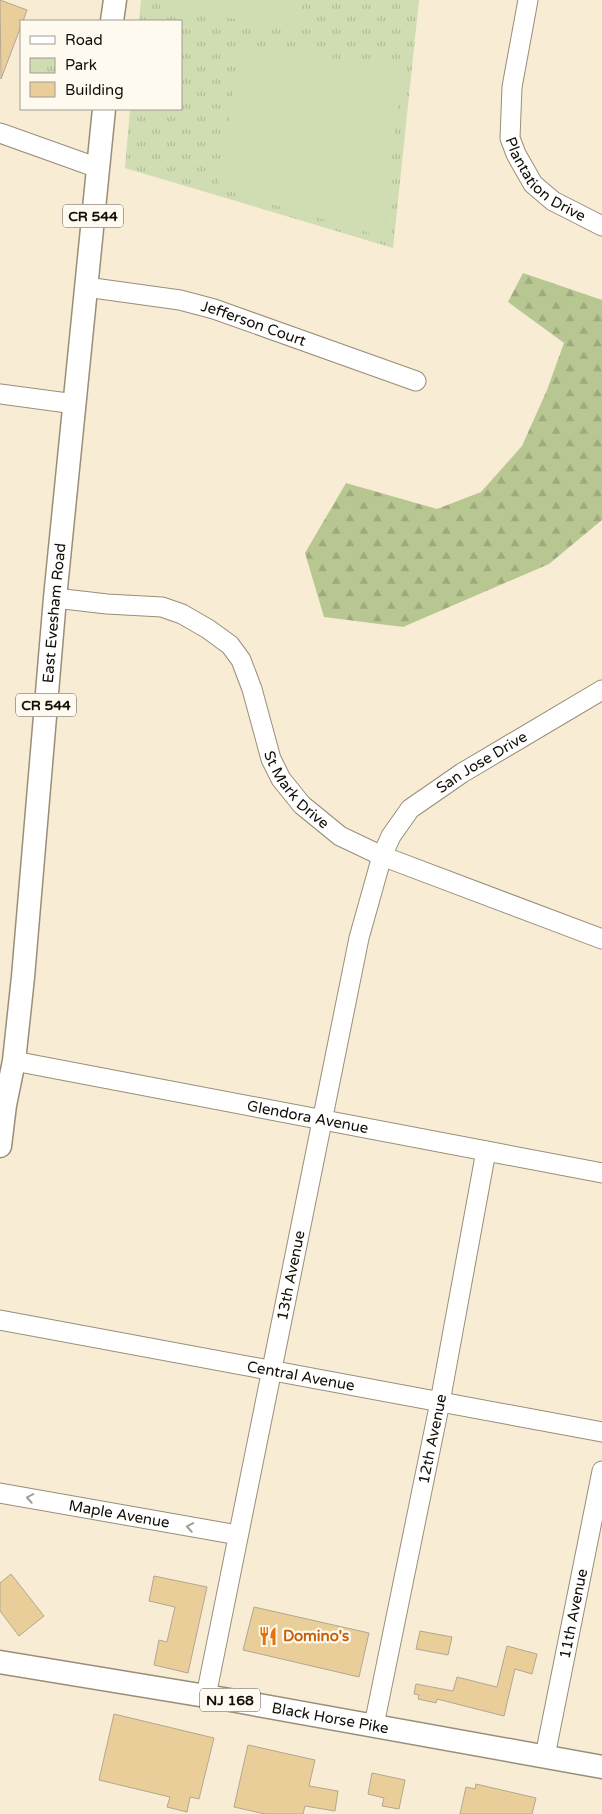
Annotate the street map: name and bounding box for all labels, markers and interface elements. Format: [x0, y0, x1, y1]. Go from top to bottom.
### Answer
legend [20, 20, 182, 110]
text: Road [65, 31, 103, 49]
text: Park [65, 56, 97, 74]
text: Building [65, 81, 124, 99]
street label: Plantation Drive [501, 134, 589, 225]
road number: CR 544 [63, 205, 123, 228]
street label: Jefferson Court [199, 297, 309, 350]
street label: East Evesham Road [39, 542, 69, 684]
road number: CR 544 [16, 694, 76, 716]
street label: San Jose Drive [433, 727, 530, 797]
street label: St Mark Drive [260, 749, 333, 832]
street label: Glendora Avenue [246, 1097, 370, 1137]
street label: 13th Avenue [273, 1229, 309, 1322]
street label: Central Avenue [246, 1357, 356, 1395]
street label: 12th Avenue [414, 1393, 450, 1485]
one-way arrow [25, 1493, 34, 1503]
street label: Maple Avenue [67, 1496, 171, 1532]
one-way arrow [185, 1522, 194, 1532]
street label: 11th Avenue [556, 1567, 591, 1660]
restaurant icon: Domino's [257, 1625, 279, 1647]
place label: Domino's [283, 1627, 349, 1645]
road number: NJ 168 [200, 1688, 260, 1712]
street label: Black Horse Pike [270, 1699, 390, 1737]

